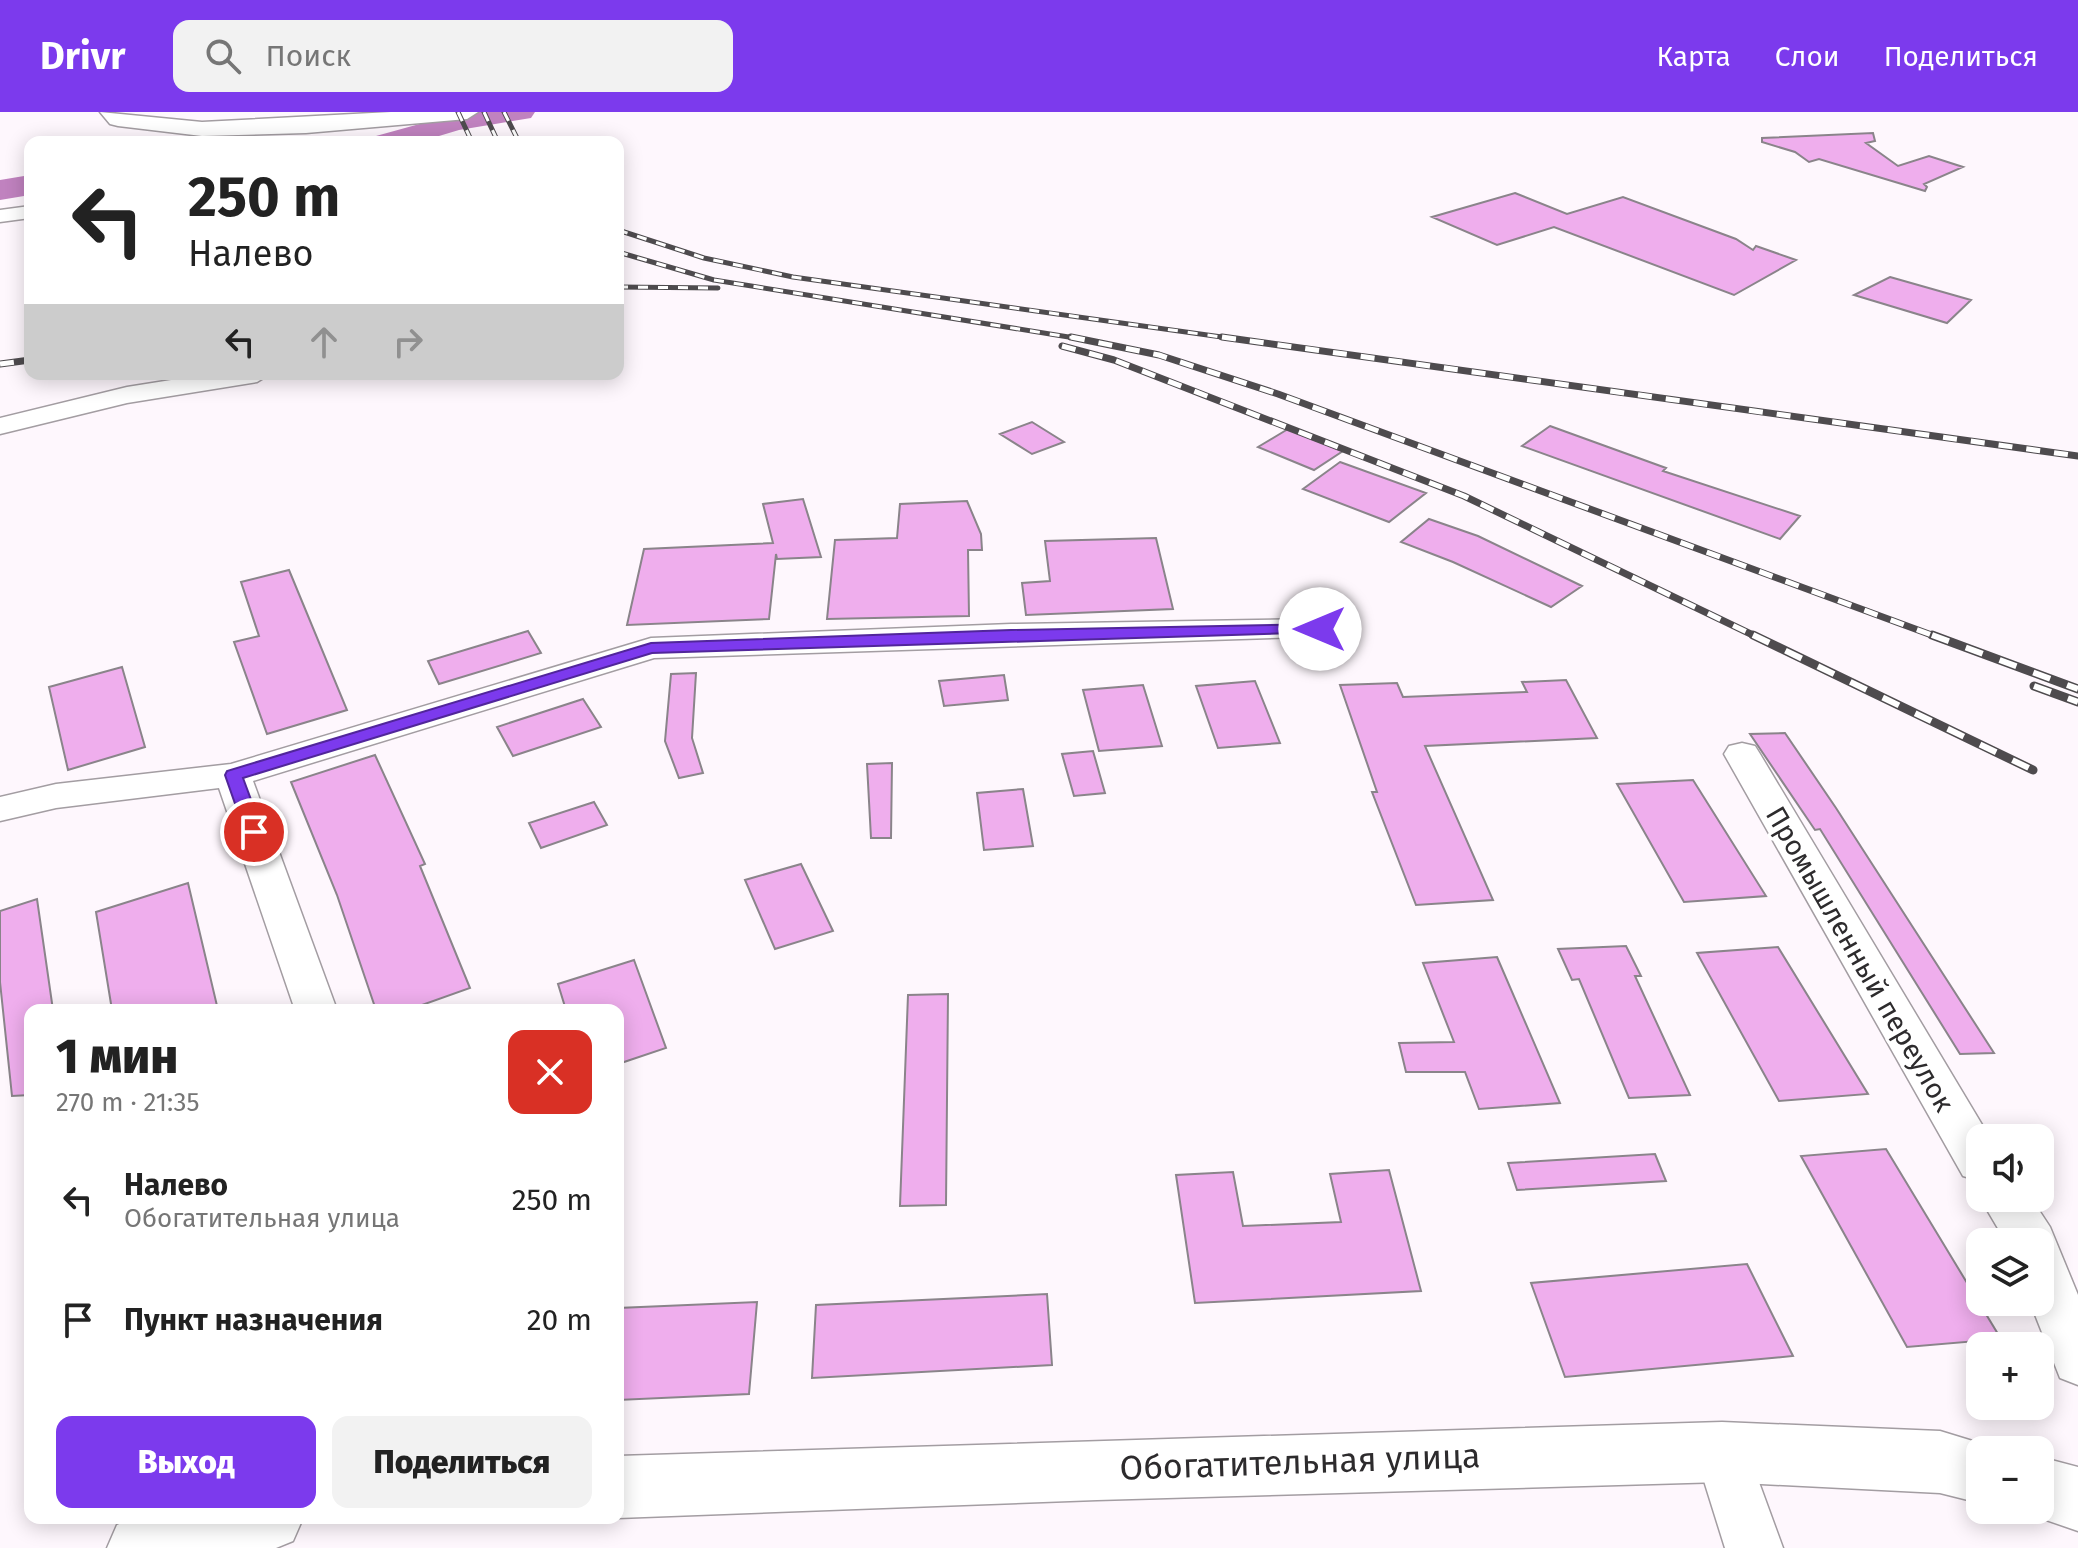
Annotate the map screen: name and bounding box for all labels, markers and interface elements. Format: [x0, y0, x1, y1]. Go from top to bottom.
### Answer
search box [173, 20, 733, 92]
text: Drivr [40, 33, 125, 79]
icon: search [201, 34, 245, 78]
text: Поиск [265, 38, 351, 74]
text: Карта [1656, 40, 1731, 73]
text: Слои [1775, 40, 1840, 73]
text: Поделиться [1884, 40, 2038, 73]
text: 250 m [188, 164, 340, 231]
icon: left [56, 168, 160, 272]
text: Налево [188, 232, 314, 276]
icon: left [218, 320, 262, 364]
icon: ahead [302, 320, 346, 364]
icon: right [386, 320, 430, 364]
position arrow [1278, 587, 1362, 671]
pin [220, 798, 288, 866]
street label: Промышленный переулок [1759, 801, 1961, 1118]
icon: arrive [232, 810, 276, 854]
text: 1 мин [56, 1028, 178, 1086]
button: close [508, 1030, 592, 1114]
text: 270 m · 21:35 [56, 1087, 200, 1118]
map controls [1966, 1124, 2054, 1524]
button: sound [1966, 1124, 2054, 1212]
text: Налево [124, 1167, 228, 1203]
icon: left [56, 1178, 100, 1222]
text: 250 m [512, 1182, 592, 1218]
text: Обогатительная улица [124, 1203, 400, 1234]
button: layers [1966, 1228, 2054, 1316]
icon: arrive [56, 1298, 100, 1342]
text: Пункт назначения [124, 1302, 383, 1338]
text: 20 m [527, 1302, 592, 1338]
button: + [1966, 1332, 2054, 1420]
button: Выход [56, 1416, 316, 1508]
button: Поделиться [332, 1416, 592, 1508]
street label: Обогатительная улица [1119, 1435, 1481, 1489]
button: − [1966, 1436, 2054, 1524]

